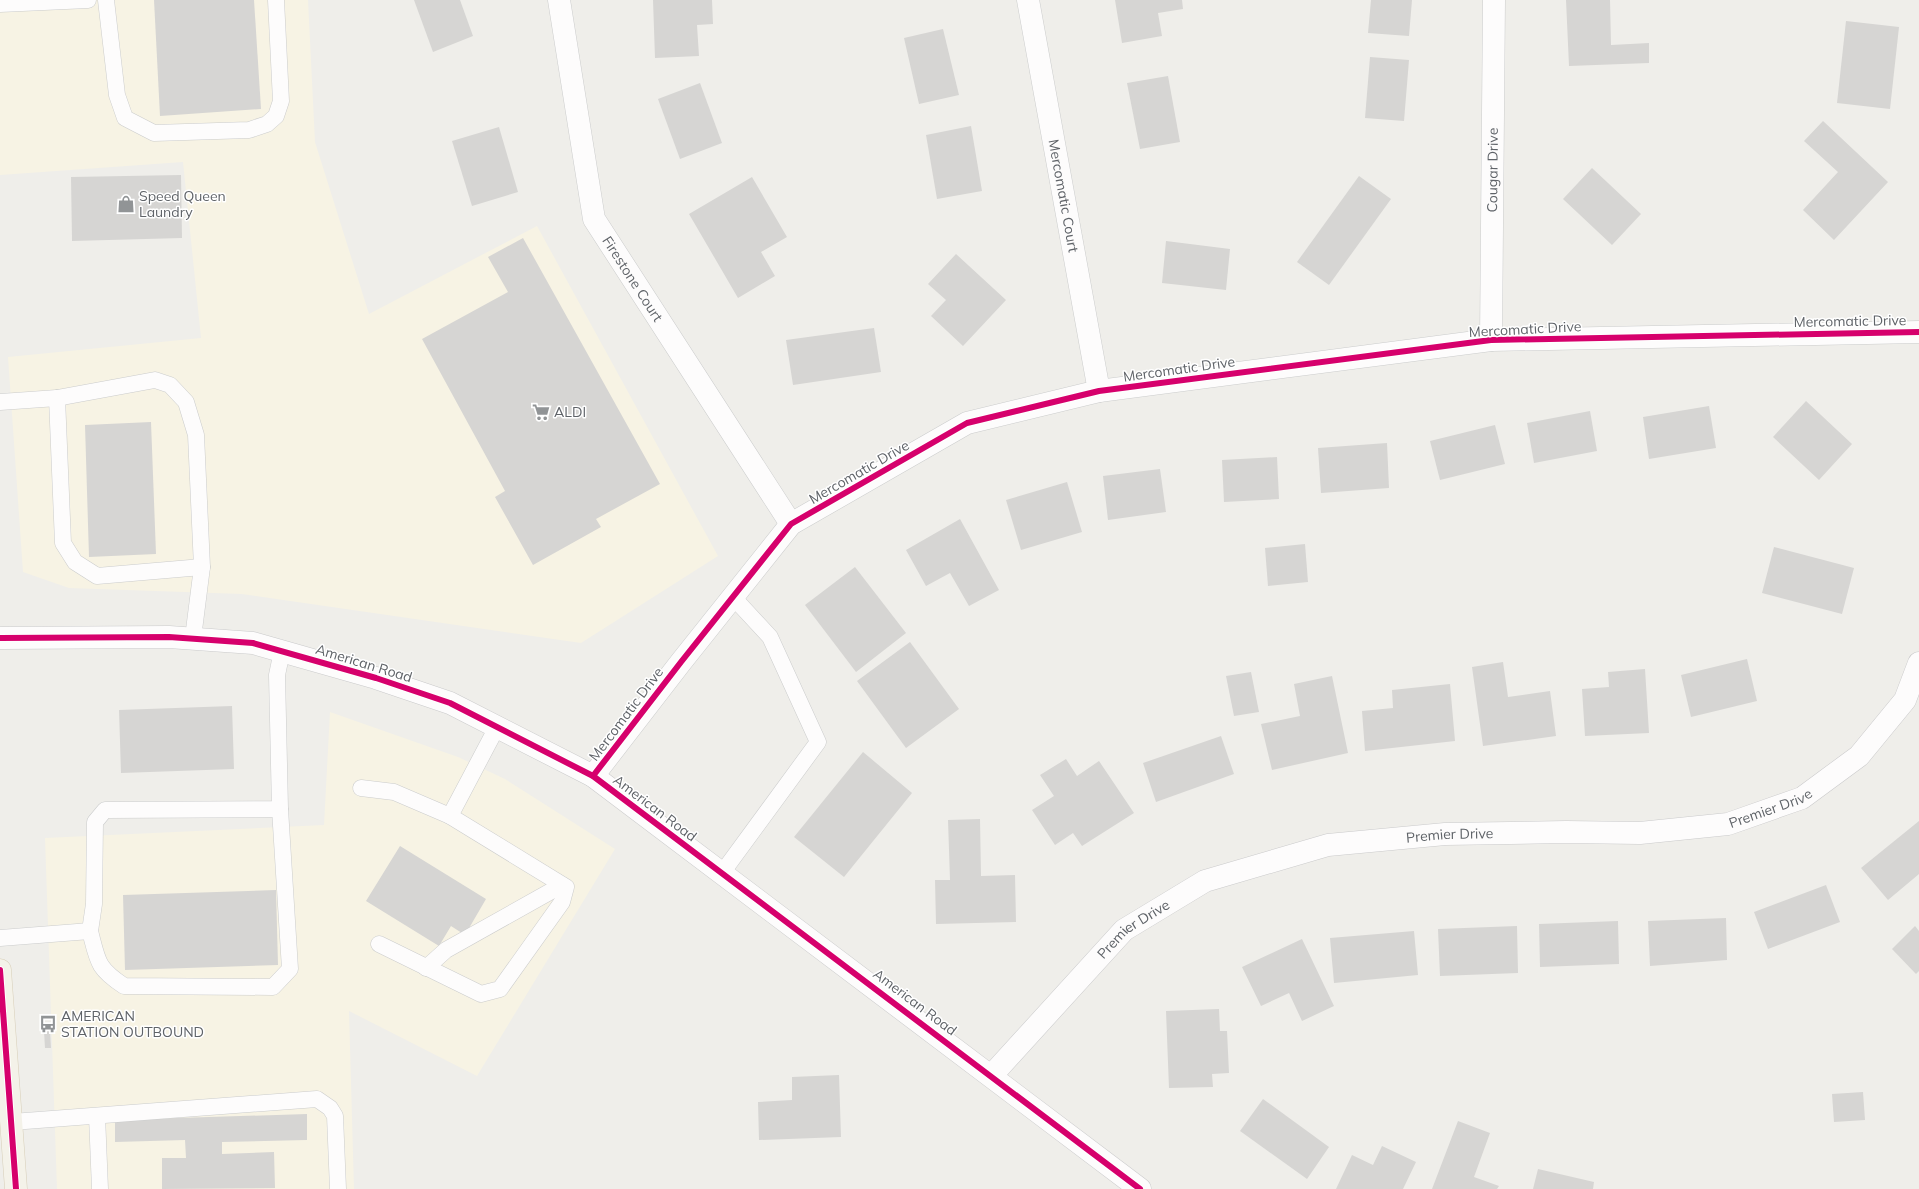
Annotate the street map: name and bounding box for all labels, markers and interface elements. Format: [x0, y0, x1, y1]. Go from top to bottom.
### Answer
street label: Cougar Drive [1483, 128, 1502, 212]
street label: Mercomatic Court [1044, 138, 1083, 254]
place label: Speed Queen Laundry [139, 187, 226, 221]
shop icon: Speed Queen Laundry [116, 194, 136, 214]
street label: Firestone Court [598, 233, 667, 325]
street label: Mercomatic Drive [1793, 311, 1907, 331]
street label: Mercomatic Drive [1468, 317, 1582, 341]
street label: Mercomatic Drive [1122, 352, 1236, 386]
supermarket icon: ALDI [531, 402, 551, 422]
place label: ALDI [554, 403, 586, 421]
street label: Mercomatic Drive [806, 436, 912, 508]
street label: American Road [314, 640, 414, 686]
street label: Mercomatic Drive [585, 664, 667, 764]
street label: American Road [610, 771, 700, 845]
street label: Premier Drive [1726, 785, 1816, 832]
street label: Premier Drive [1405, 824, 1493, 847]
street label: Premier Drive [1093, 896, 1173, 963]
street label: American Road [870, 965, 960, 1039]
place label: AMERICAN STATION OUTBOUND [61, 1007, 204, 1041]
bus stop icon: AMERICAN STATION OUTBOUND [38, 1014, 58, 1034]

